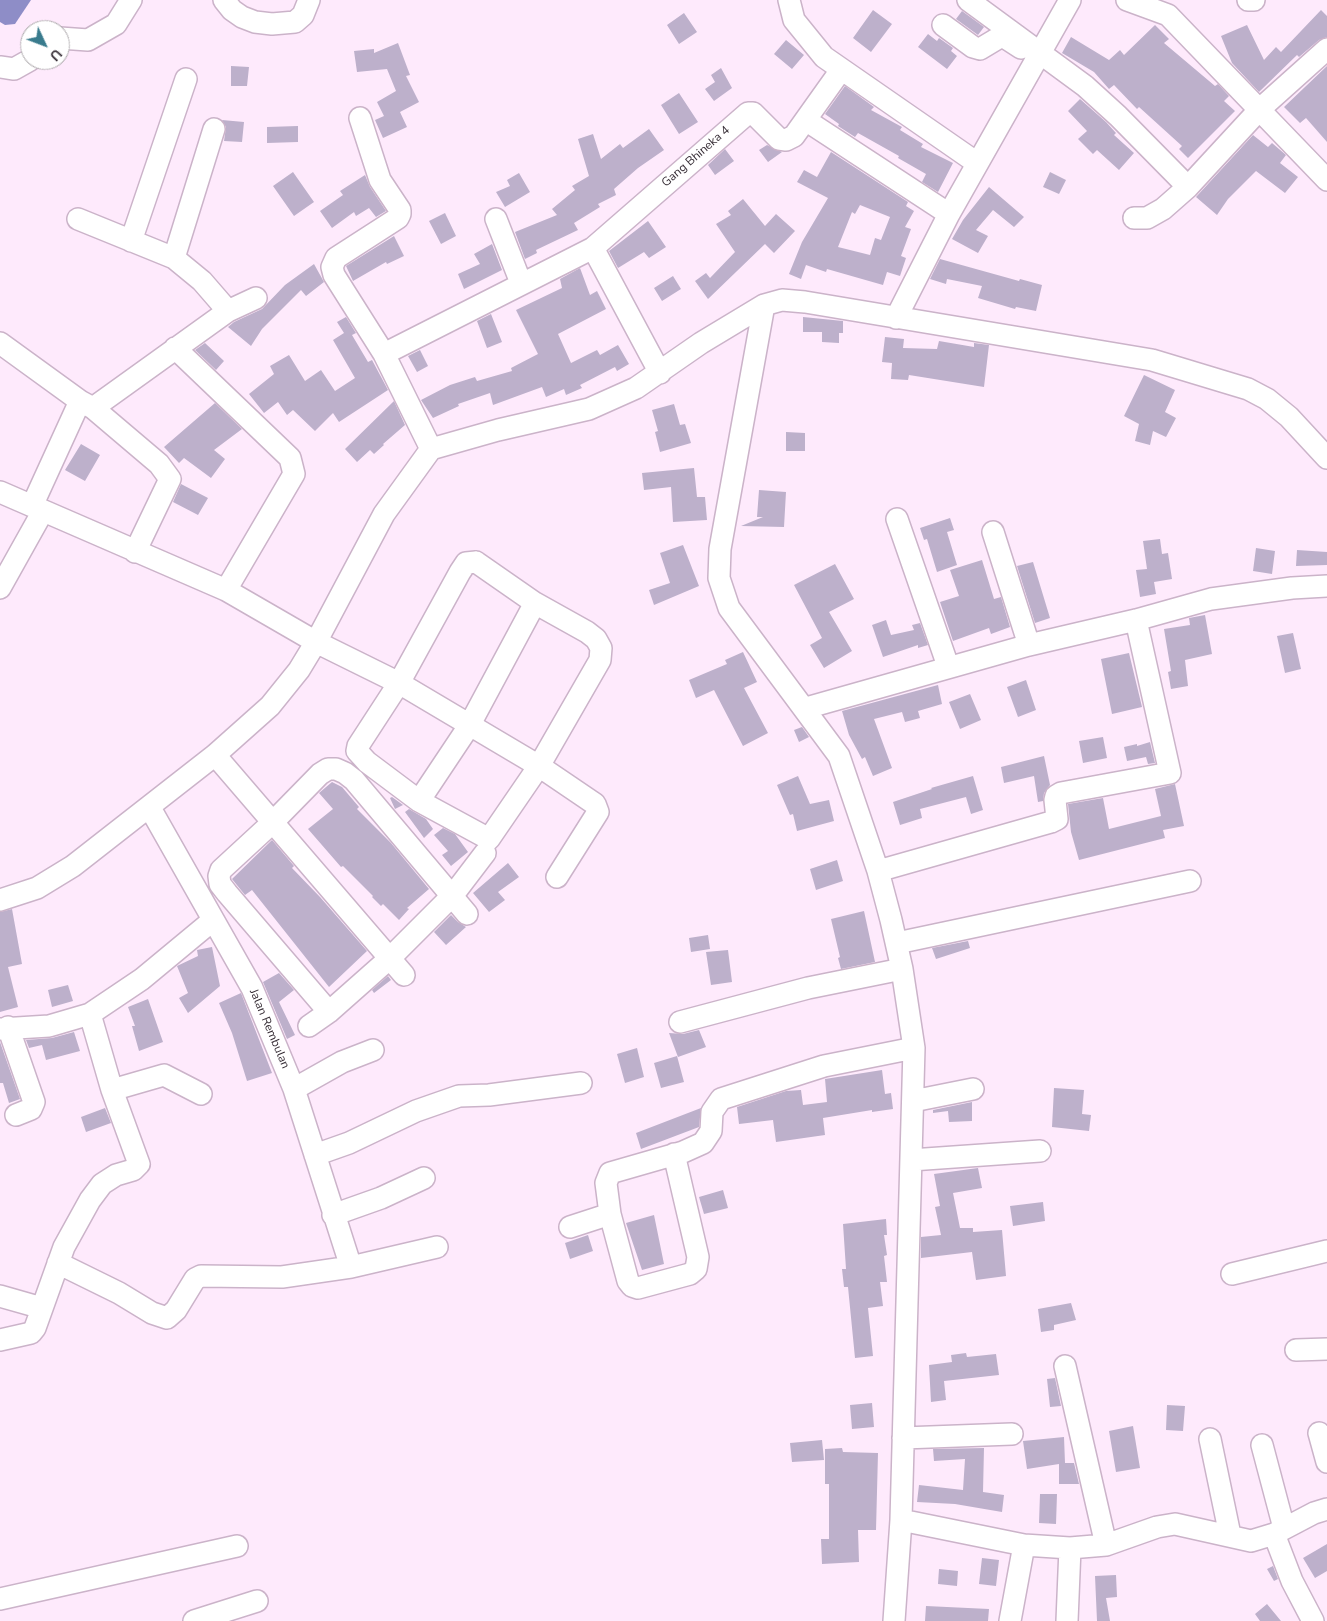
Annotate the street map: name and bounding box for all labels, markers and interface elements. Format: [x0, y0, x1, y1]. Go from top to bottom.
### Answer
north arrow [20, 20, 70, 70]
text: U [45, 45, 66, 65]
street label: Gang Bhineka 4 [659, 124, 733, 190]
street label: Jalan Rembulan [246, 987, 292, 1071]

